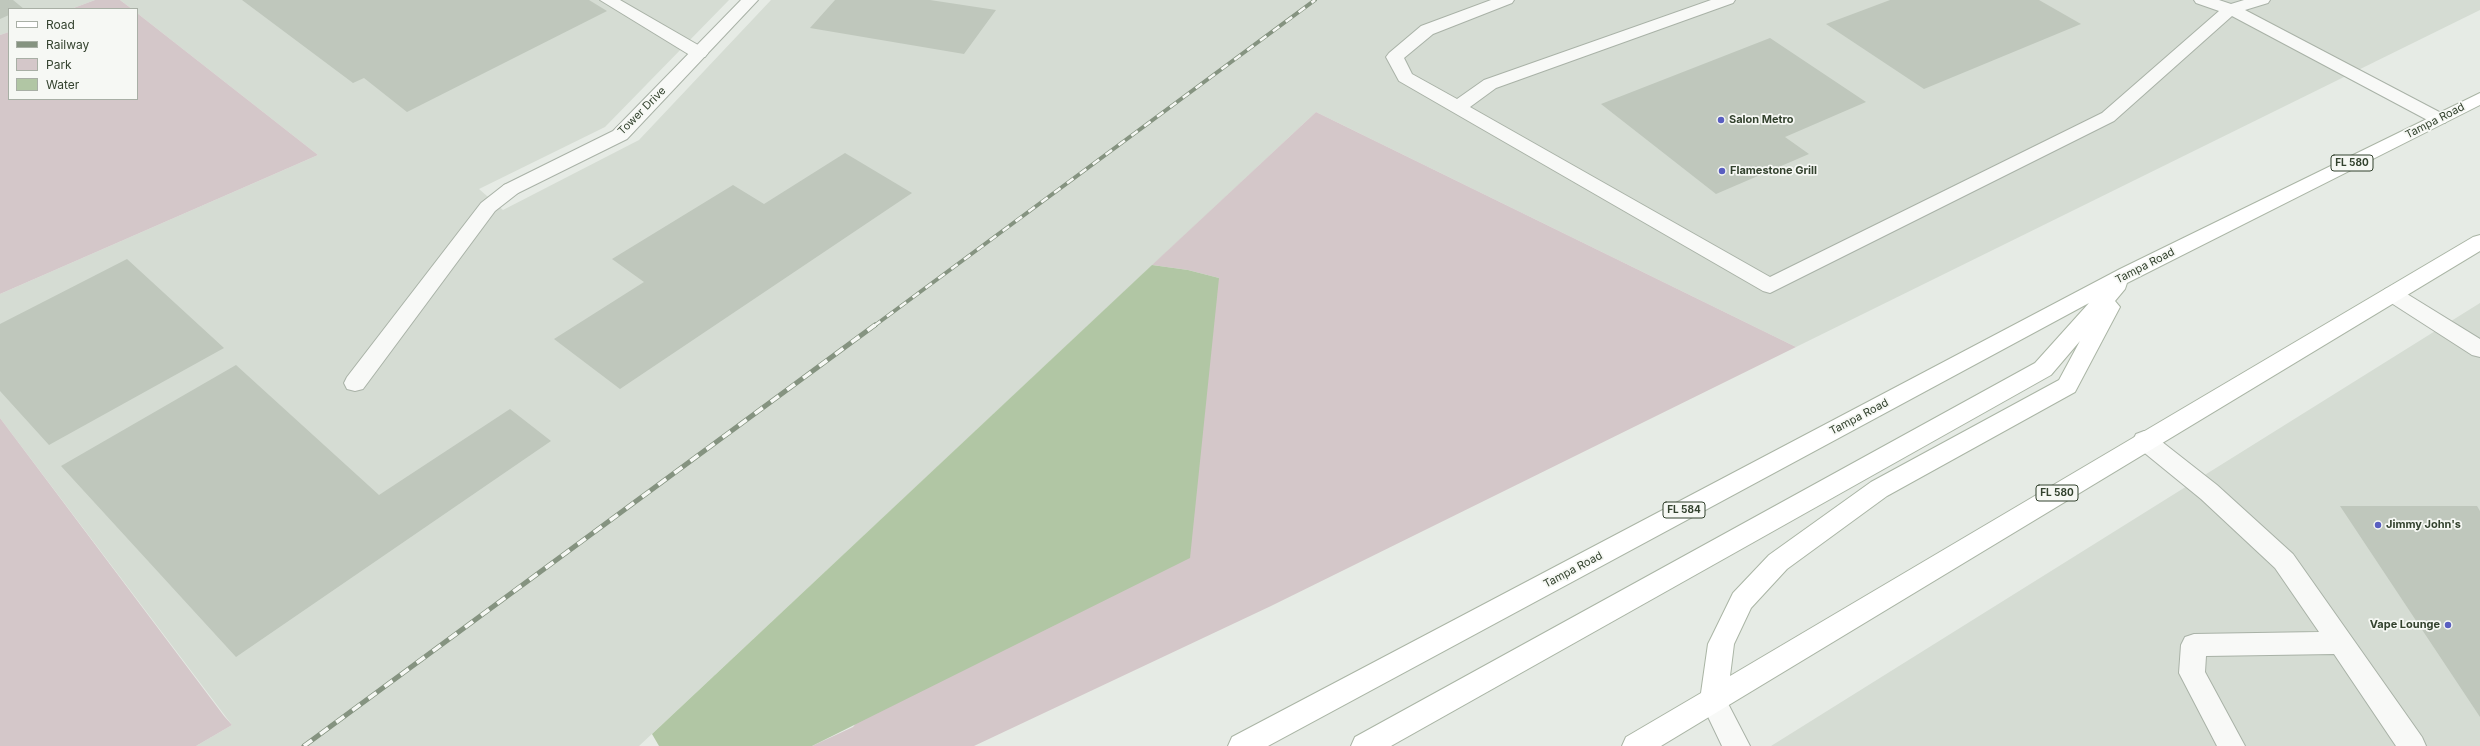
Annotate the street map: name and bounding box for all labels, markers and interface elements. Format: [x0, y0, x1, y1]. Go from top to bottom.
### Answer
legend [8, 8, 138, 100]
text: Road [46, 17, 75, 32]
text: Railway [46, 37, 89, 52]
text: Park [46, 57, 72, 72]
text: Water [46, 77, 79, 92]
street label: Tower Drive [615, 84, 669, 138]
street label: Tampa Road [2403, 100, 2467, 142]
place label: Salon Metro [1729, 113, 1794, 127]
marker: Salon Metro [1716, 115, 1726, 125]
road number: FL 580 [2331, 155, 2373, 171]
place label: Flamestone Grill [1730, 164, 1817, 178]
marker: Flamestone Grill [1717, 166, 1727, 176]
street label: Tampa Road [2113, 245, 2177, 287]
street label: Tampa Road [1827, 396, 1891, 438]
road number: FL 580 [2036, 485, 2078, 501]
road number: FL 584 [1663, 502, 1705, 518]
place label: Jimmy John's [2386, 518, 2461, 532]
marker: Jimmy John's [2373, 520, 2383, 530]
street label: Tampa Road [1541, 549, 1605, 591]
place label: Vape Lounge [2370, 618, 2440, 632]
marker: Vape Lounge [2443, 620, 2453, 630]

